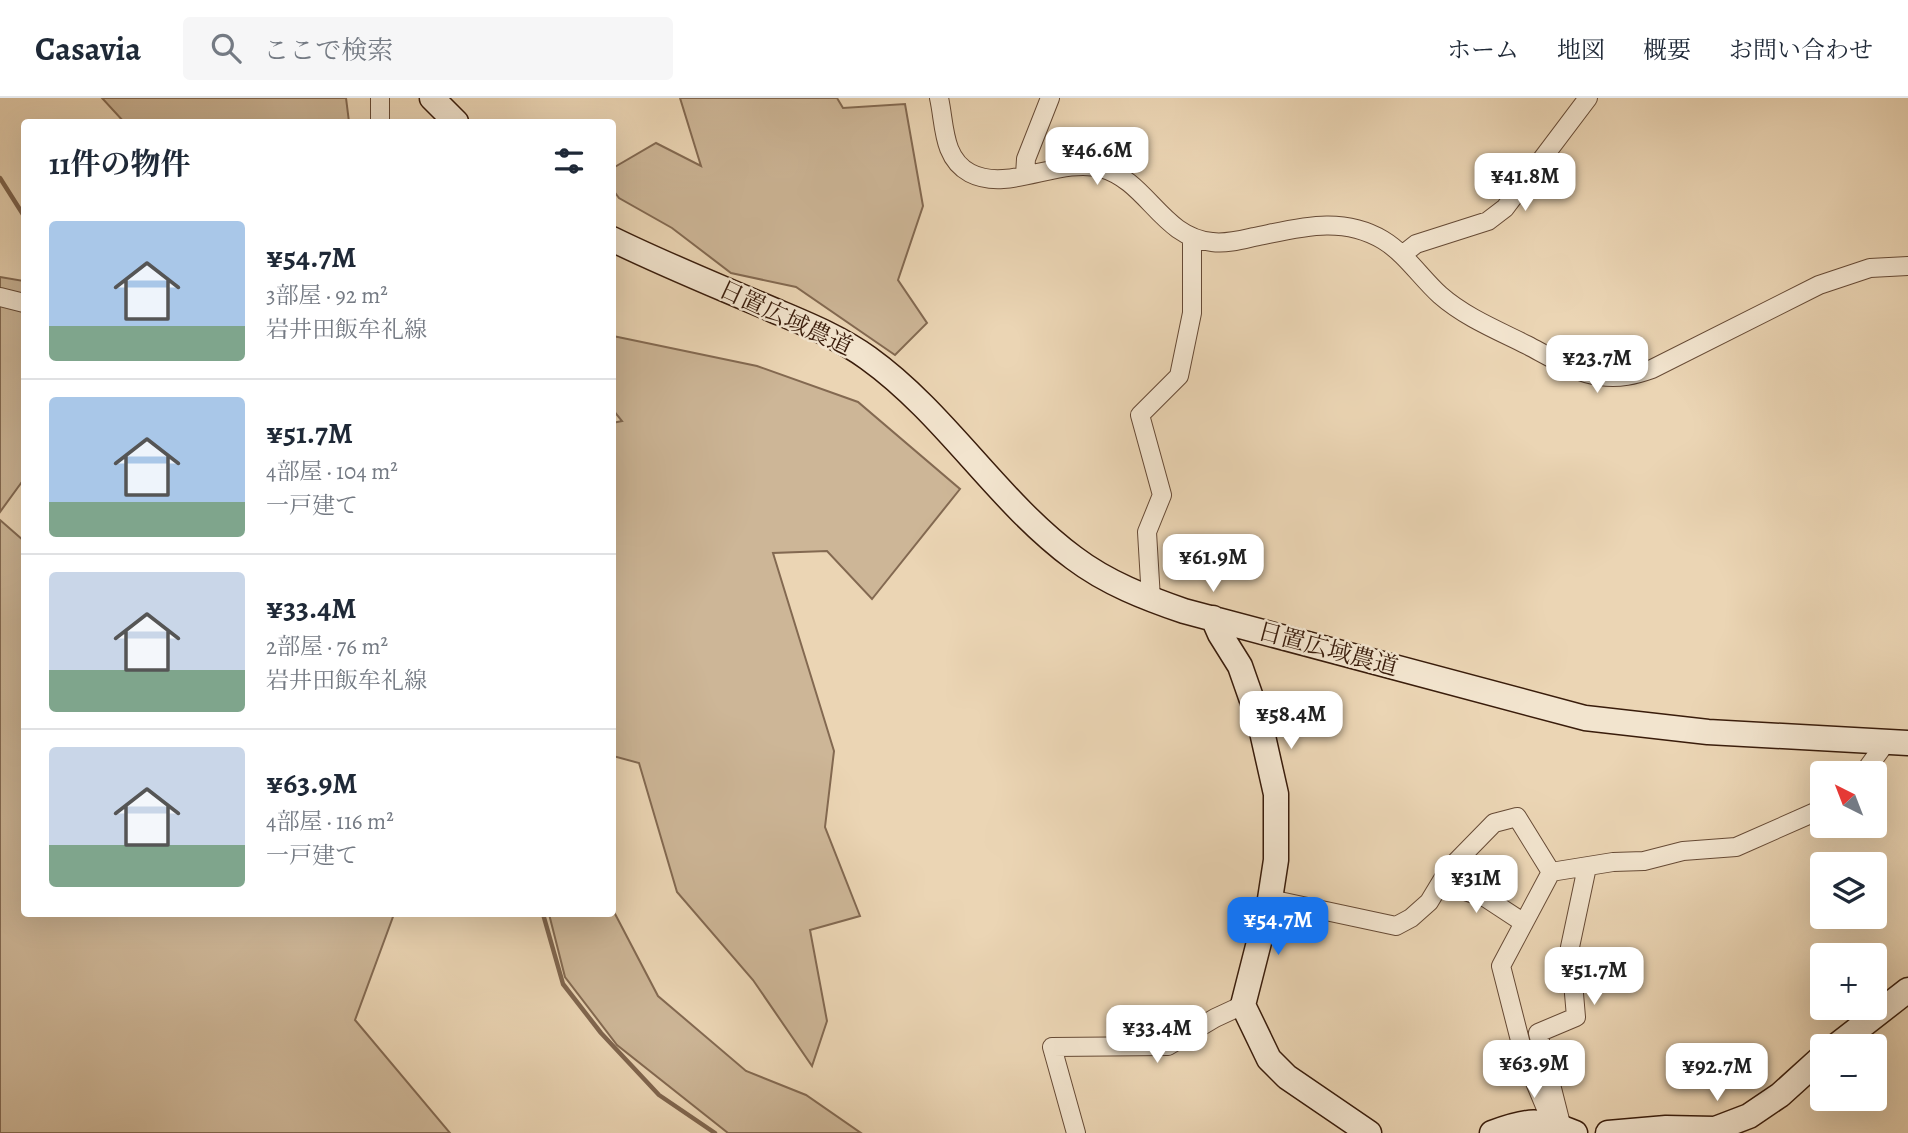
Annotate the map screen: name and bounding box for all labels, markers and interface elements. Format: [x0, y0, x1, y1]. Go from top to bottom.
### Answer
search box [183, 17, 673, 80]
text: Casavia [35, 26, 141, 71]
icon: search [207, 29, 245, 67]
text: ここで検索 [263, 33, 393, 68]
text: ホーム [1447, 34, 1519, 66]
text: 地図 [1557, 34, 1605, 66]
text: 概要 [1643, 34, 1691, 66]
text: お問い合わせ [1729, 34, 1873, 66]
pin: ¥46.6M [1040, 127, 1154, 187]
text: ¥46.6M [1061, 134, 1133, 165]
icon: filters [550, 142, 588, 180]
text: 11件の物件 [49, 144, 190, 184]
pin: ¥41.8M [1468, 153, 1582, 213]
text: ¥41.8M [1491, 160, 1559, 191]
text: ¥54.7M [266, 237, 356, 277]
icon: home [105, 249, 189, 333]
street label: 日置広域農道 [714, 273, 858, 363]
text: 3部屋 · 92 m² [266, 280, 388, 311]
text: 岩井田飯牟礼線 [266, 314, 427, 345]
pin: ¥23.7M [1540, 336, 1654, 395]
text: ¥23.7M [1562, 342, 1632, 373]
text: ¥51.7M [266, 413, 353, 453]
icon: home [105, 425, 189, 509]
text: 4部屋 · 104 m² [266, 456, 398, 487]
text: 一戸建て [266, 490, 358, 521]
pin: ¥61.9M [1156, 534, 1270, 594]
text: ¥61.9M [1179, 541, 1247, 572]
text: ¥33.4M [266, 588, 357, 628]
icon: home [105, 600, 189, 684]
street label: 日置広域農道 [1254, 615, 1402, 683]
text: 2部屋 · 76 m² [266, 631, 388, 662]
text: 岩井田飯牟礼線 [266, 665, 427, 696]
pin: ¥58.4M [1234, 692, 1348, 751]
text: ¥58.4M [1256, 698, 1326, 729]
north arrow [1810, 761, 1886, 838]
map controls [1810, 761, 1887, 1111]
text: ¥63.9M [266, 763, 358, 803]
icon: home [105, 775, 189, 859]
text: 4部屋 · 116 m² [266, 806, 394, 837]
text: 一戸建て [266, 840, 358, 871]
button: layers [1810, 852, 1887, 929]
pin: ¥31M [1435, 856, 1517, 915]
text: ¥31M [1451, 862, 1501, 893]
pin: ¥54.7M [1221, 898, 1335, 957]
text: ¥54.7M [1243, 904, 1313, 935]
button: + [1810, 943, 1887, 1020]
pin: ¥51.7M [1537, 948, 1651, 1007]
text: ¥51.7M [1561, 954, 1627, 985]
pin: ¥33.4M [1100, 1006, 1214, 1065]
text: ¥33.4M [1122, 1012, 1192, 1043]
button: − [1810, 1034, 1887, 1111]
pin: ¥63.9M [1477, 1040, 1591, 1100]
pin: ¥92.7M [1660, 1044, 1774, 1103]
text: ¥63.9M [1499, 1047, 1569, 1078]
text: ¥92.7M [1682, 1050, 1752, 1081]

